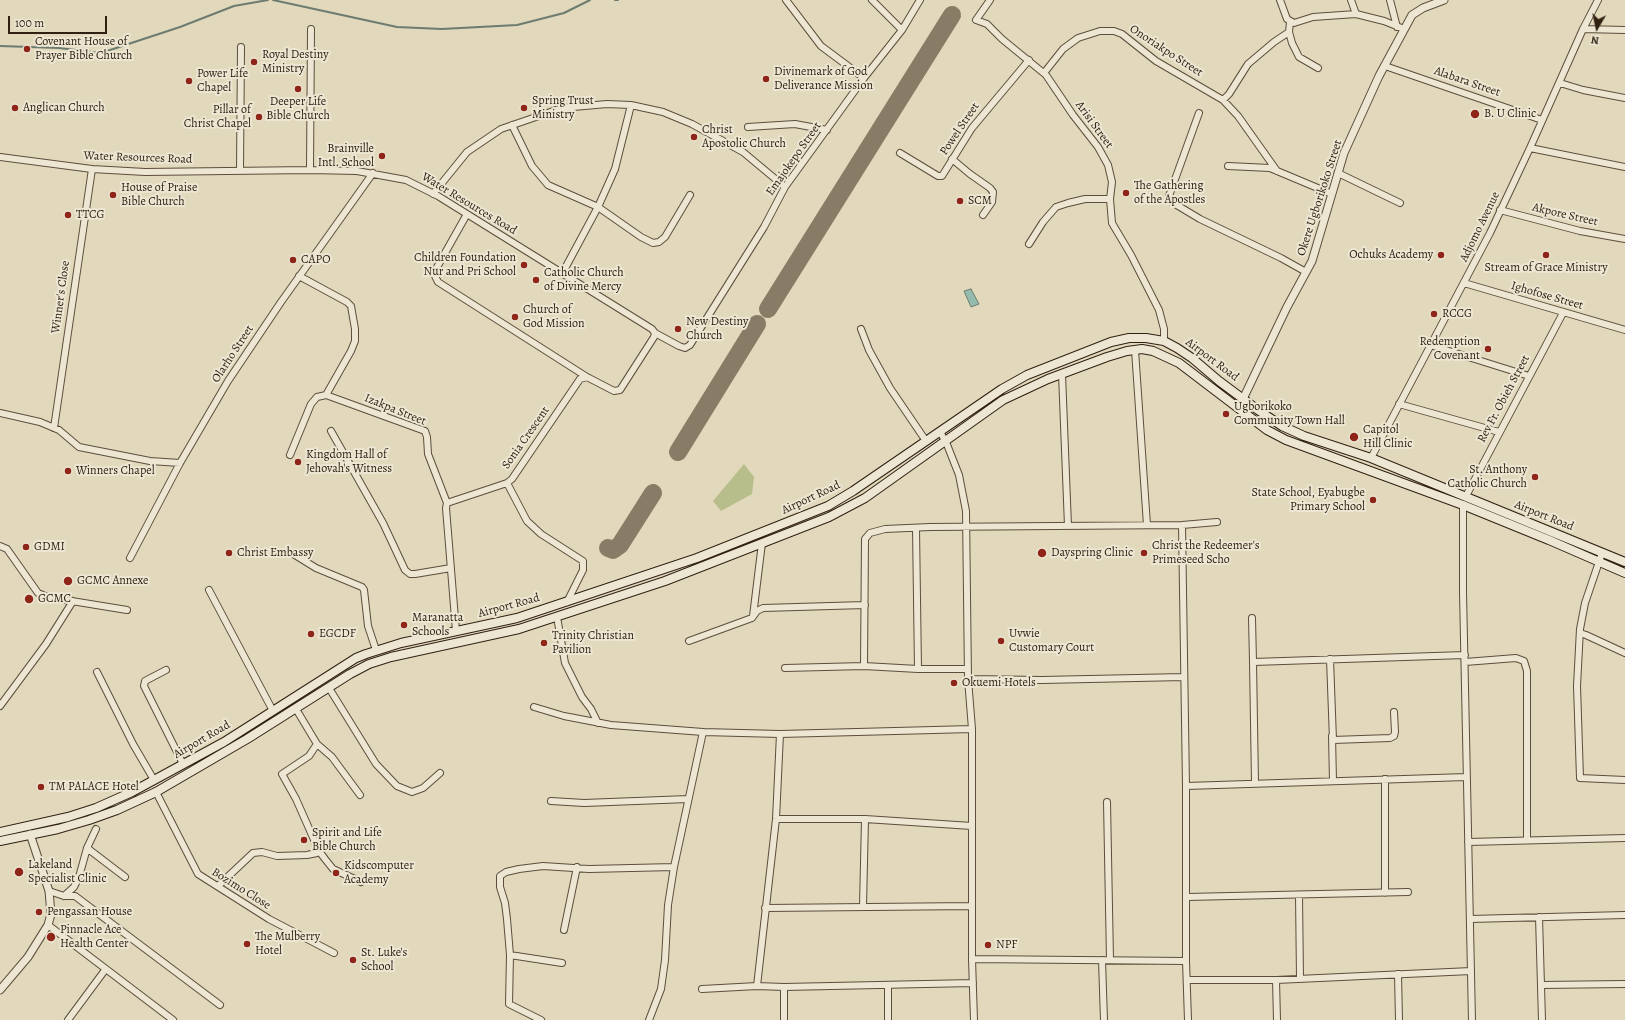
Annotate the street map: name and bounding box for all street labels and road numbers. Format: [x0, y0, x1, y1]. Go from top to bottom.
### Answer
street label: Onoriakpo Street [1127, 22, 1205, 80]
street label: Alabara Street [1432, 64, 1502, 100]
street label: Arisi Street [1072, 99, 1116, 151]
street label: Powel Street [937, 100, 983, 158]
street label: Emajokepo Street [763, 119, 825, 199]
street label: Okere Ugborikoko Street [1294, 138, 1346, 258]
street label: Water Resources Road [83, 149, 193, 167]
street label: Water Resources Road [419, 170, 519, 238]
street label: Adjomo Avenue [1457, 190, 1503, 264]
street label: Akpore Street [1531, 200, 1599, 230]
street label: Winner's Close [49, 260, 73, 334]
street label: Ighofose Street [1509, 279, 1585, 313]
street label: Olarho Street [209, 323, 257, 385]
street label: Airport Road [1183, 335, 1241, 385]
street label: Rev Fr. Obieh Street [1475, 353, 1533, 445]
street label: Izakpa Street [362, 391, 428, 429]
street label: Sonia Crescent [499, 404, 553, 472]
street label: Airport Road [779, 478, 843, 518]
street label: Airport Road [1512, 498, 1576, 534]
street label: Airport Road [477, 591, 541, 621]
street label: Airport Road [171, 718, 233, 762]
street label: Bozimo Close [209, 865, 273, 913]

